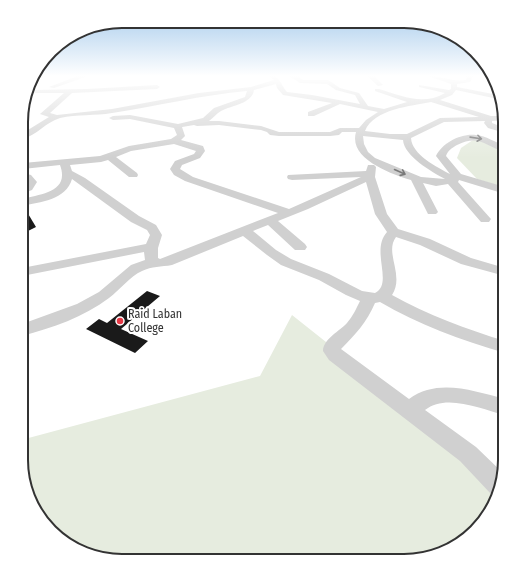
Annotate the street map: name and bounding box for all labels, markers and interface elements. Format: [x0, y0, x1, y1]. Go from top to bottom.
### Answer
one-way arrow [469, 134, 482, 142]
one-way arrow [393, 169, 405, 176]
place label: Raid Laban College [128, 307, 182, 335]
marker: Raid Laban College [115, 316, 125, 326]

